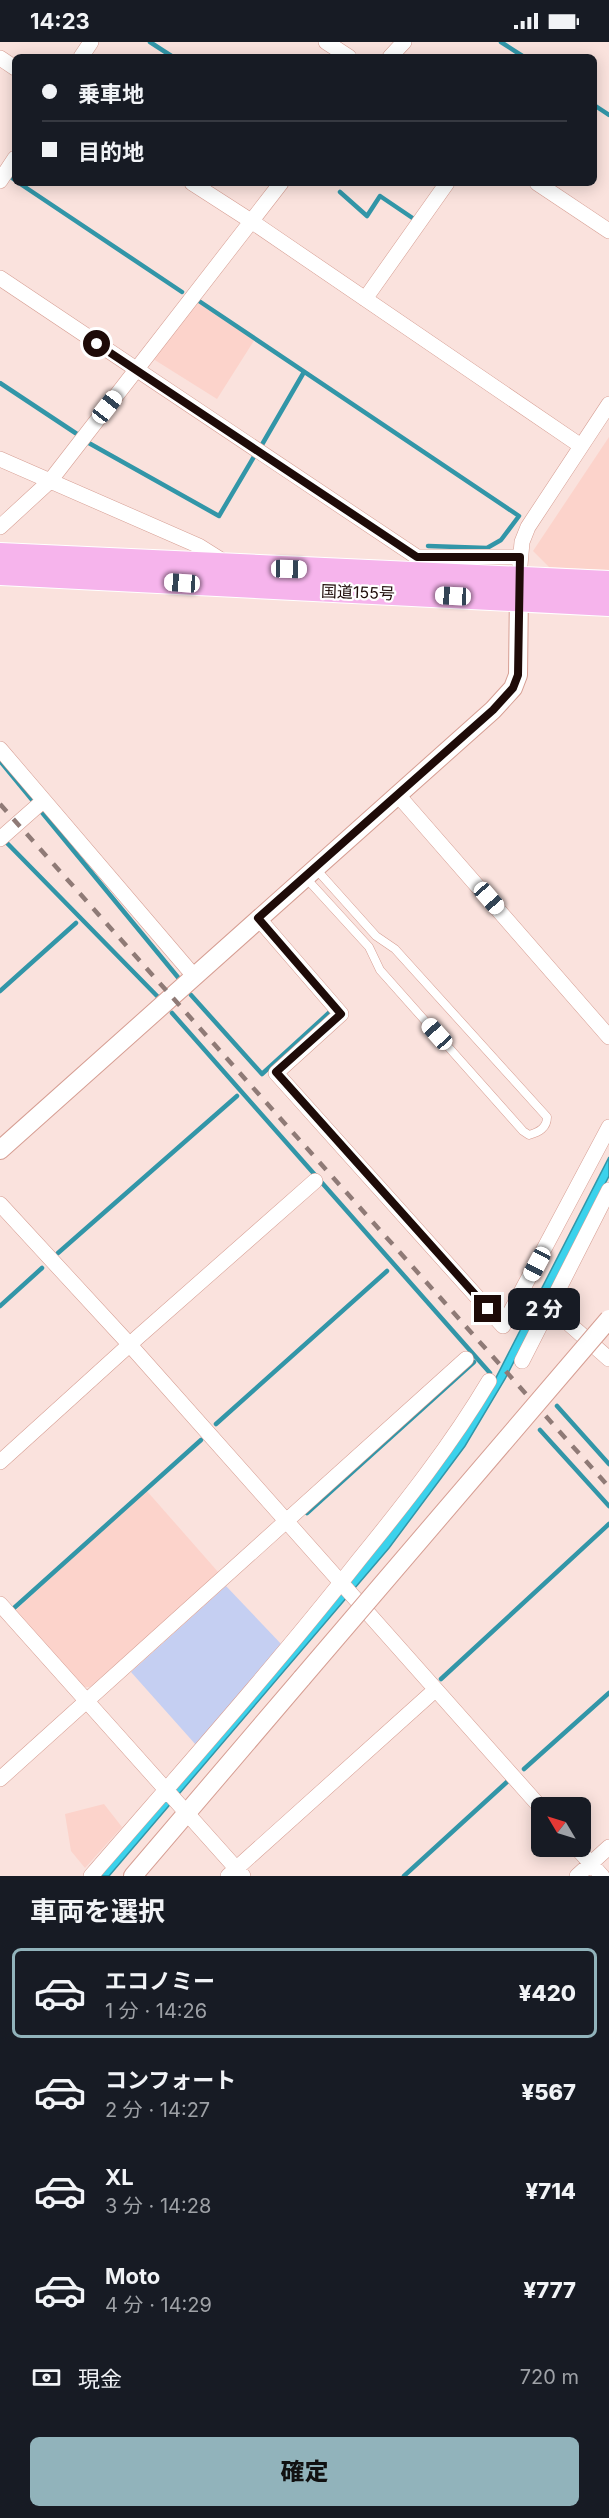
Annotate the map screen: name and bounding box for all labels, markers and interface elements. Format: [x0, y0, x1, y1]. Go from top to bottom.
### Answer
text: 14:23 [30, 8, 90, 34]
text: 乗車地 [78, 81, 144, 107]
text: 目的地 [78, 139, 144, 165]
route start [83, 330, 110, 357]
car [89, 387, 125, 427]
car [271, 560, 307, 578]
car [163, 573, 201, 593]
street label: 国道155号 [321, 581, 395, 603]
car [435, 586, 471, 606]
car [470, 879, 508, 917]
car [418, 1015, 456, 1053]
car [521, 1244, 553, 1284]
callout: 2 分 [509, 1288, 581, 1330]
route end [474, 1295, 501, 1322]
text: 2 分 [525, 1297, 563, 1321]
north arrow [531, 1797, 591, 1857]
map controls [531, 1797, 591, 1857]
text: 車両を選択 [30, 1895, 165, 1928]
icon: car [33, 1966, 87, 2020]
text: エコノミー [105, 1968, 215, 1994]
text: ¥420 [519, 1980, 576, 2006]
text: 1 分 · 14:26 [105, 1999, 207, 2023]
icon: car [33, 2065, 87, 2119]
text: コンフォート [105, 2067, 236, 2093]
text: ¥567 [521, 2079, 576, 2105]
text: 2 分 · 14:27 [105, 2098, 210, 2122]
icon: car [33, 2164, 87, 2218]
text: XL [105, 2164, 134, 2190]
text: ¥714 [525, 2178, 576, 2204]
text: 3 分 · 14:28 [105, 2194, 211, 2218]
icon: car [33, 2263, 87, 2317]
text: Moto [105, 2263, 160, 2289]
text: ¥777 [524, 2277, 576, 2303]
text: 4 分 · 14:29 [105, 2293, 212, 2317]
icon: cash [30, 2361, 63, 2394]
text: 720 m [520, 2365, 579, 2389]
text: 現金 [78, 2366, 122, 2392]
button: 確定 [30, 2437, 579, 2506]

